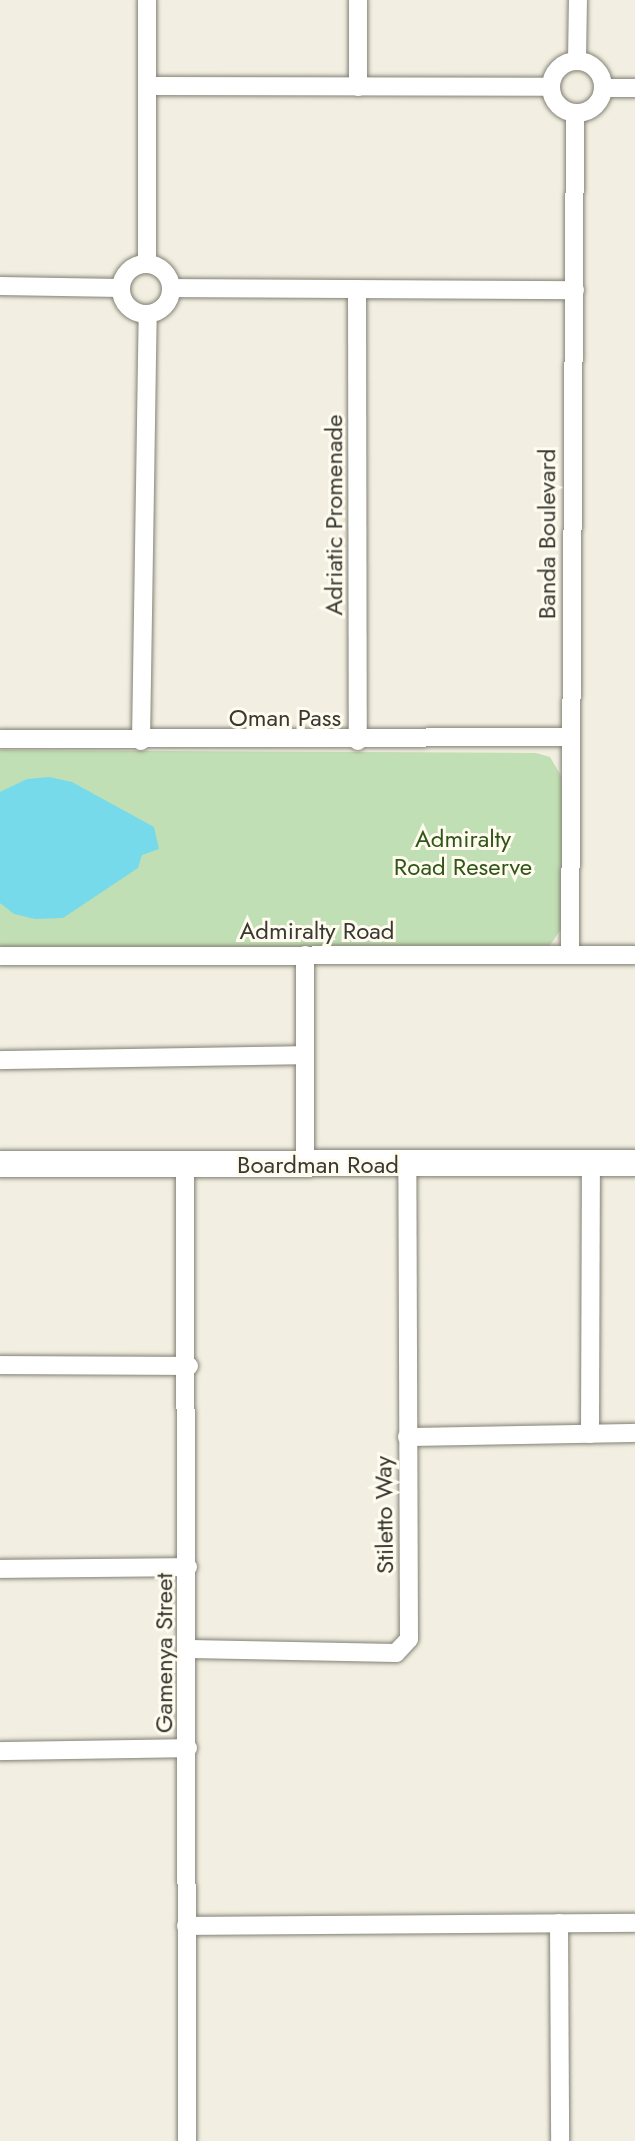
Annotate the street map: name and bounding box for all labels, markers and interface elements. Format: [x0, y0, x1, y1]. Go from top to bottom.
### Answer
street label: Adriatic Promenade [320, 414, 348, 616]
street label: Banda Boulevard [533, 449, 561, 619]
street label: Oman Pass [229, 704, 341, 732]
park label: Admiralty Road Reserve [394, 825, 532, 881]
street label: Admiralty Road [239, 917, 395, 945]
street label: Boardman Road [237, 1151, 399, 1179]
street label: Stiletto Way [369, 1456, 399, 1574]
street label: Gamenya Street [150, 1573, 178, 1733]

